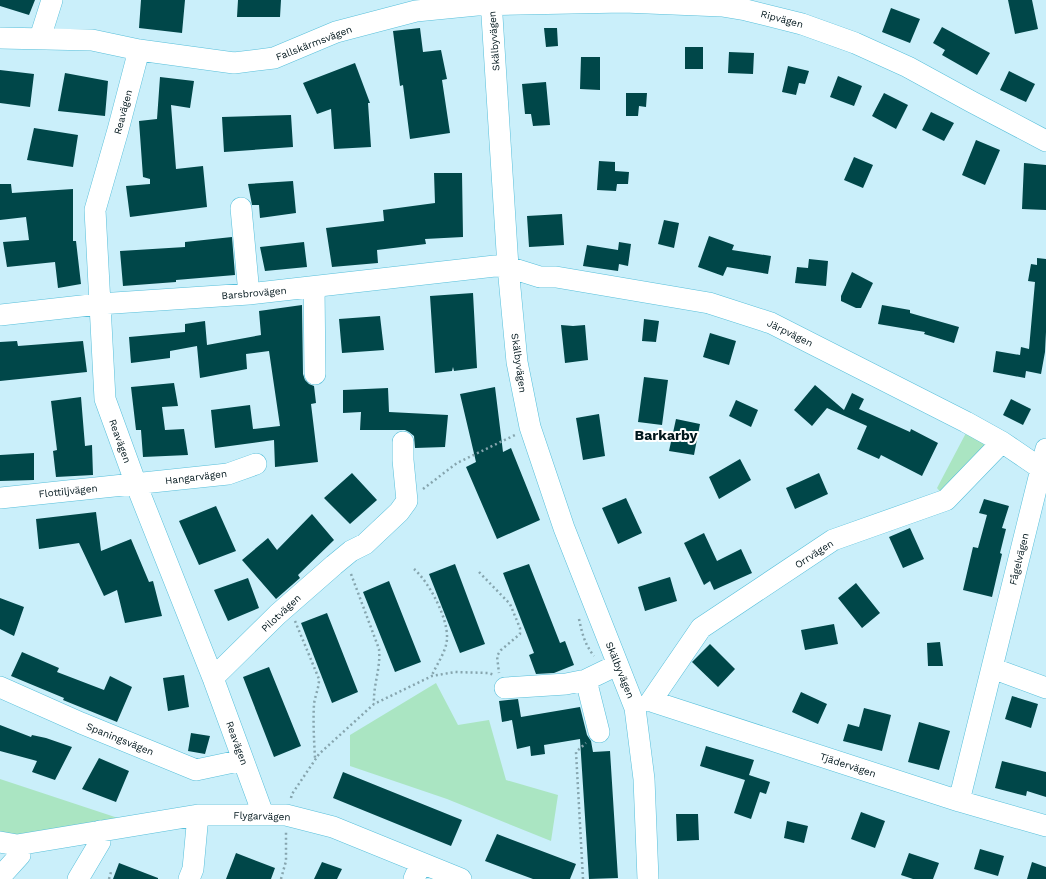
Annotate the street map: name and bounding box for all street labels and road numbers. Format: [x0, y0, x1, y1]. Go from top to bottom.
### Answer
street label: Ripvägen [760, 8, 804, 30]
street label: Skälbyvägen [486, 11, 502, 71]
street label: Fallskärmsvägen [274, 23, 354, 63]
street label: Reavägen [112, 88, 134, 136]
street label: Barsbrovägen [221, 285, 287, 301]
street label: Järpvägen [765, 317, 815, 349]
street label: Skälbyvägen [509, 333, 529, 393]
street label: Reavägen [107, 418, 133, 464]
street label: Hangarvägen [164, 468, 228, 486]
street label: Flottiljvägen [38, 482, 98, 500]
street label: Fågelvägen [1007, 532, 1031, 586]
street label: Orrvägen [793, 538, 835, 570]
street label: Pilotvägen [259, 592, 303, 634]
street label: Skälbyvägen [604, 640, 636, 700]
street label: Spaningsvägen [85, 720, 155, 758]
street label: Reavägen [224, 720, 250, 766]
street label: Tjädervägen [819, 751, 877, 779]
street label: Flygarvägen [233, 810, 291, 822]

